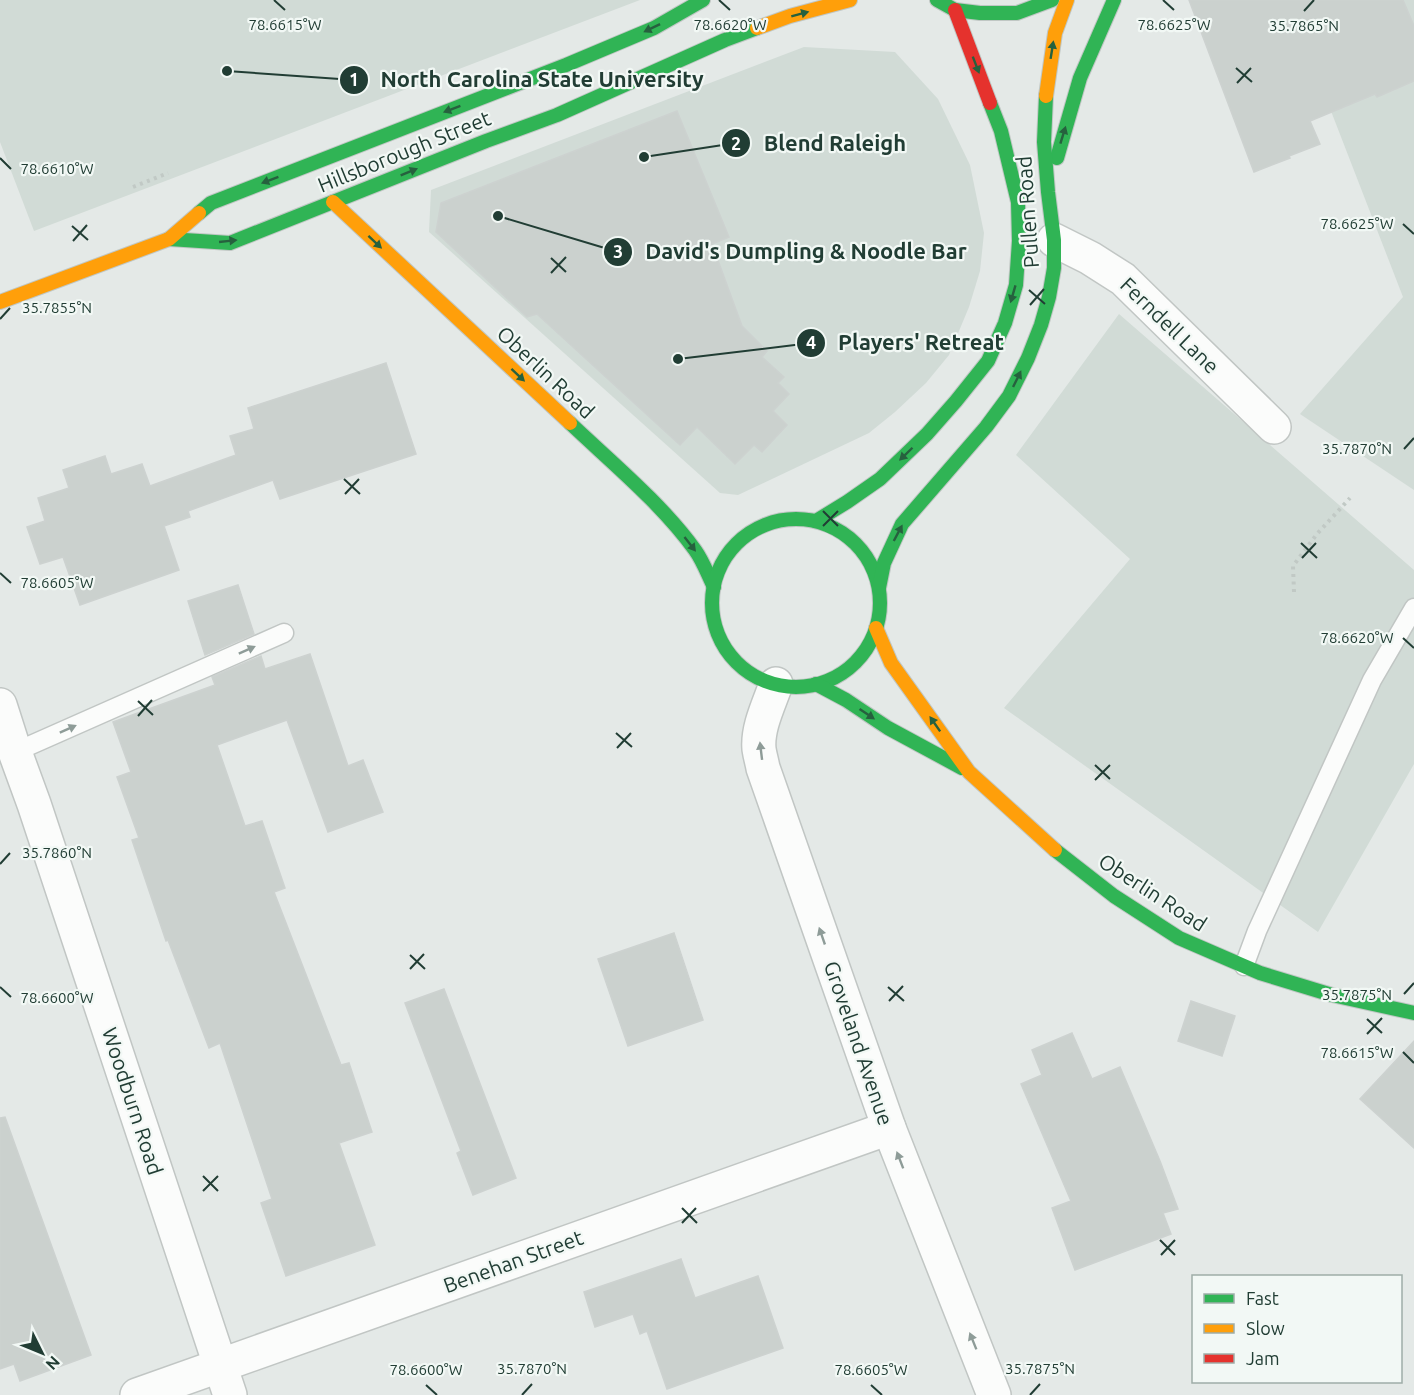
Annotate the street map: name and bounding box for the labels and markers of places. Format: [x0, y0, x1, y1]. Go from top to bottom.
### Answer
callout: North Carolina State University [339, 60, 716, 100]
callout: Blend Raleigh [721, 123, 918, 163]
callout: David's Dumpling & Noodle Bar [603, 232, 978, 272]
callout: Players' Retreat [796, 323, 1016, 363]

